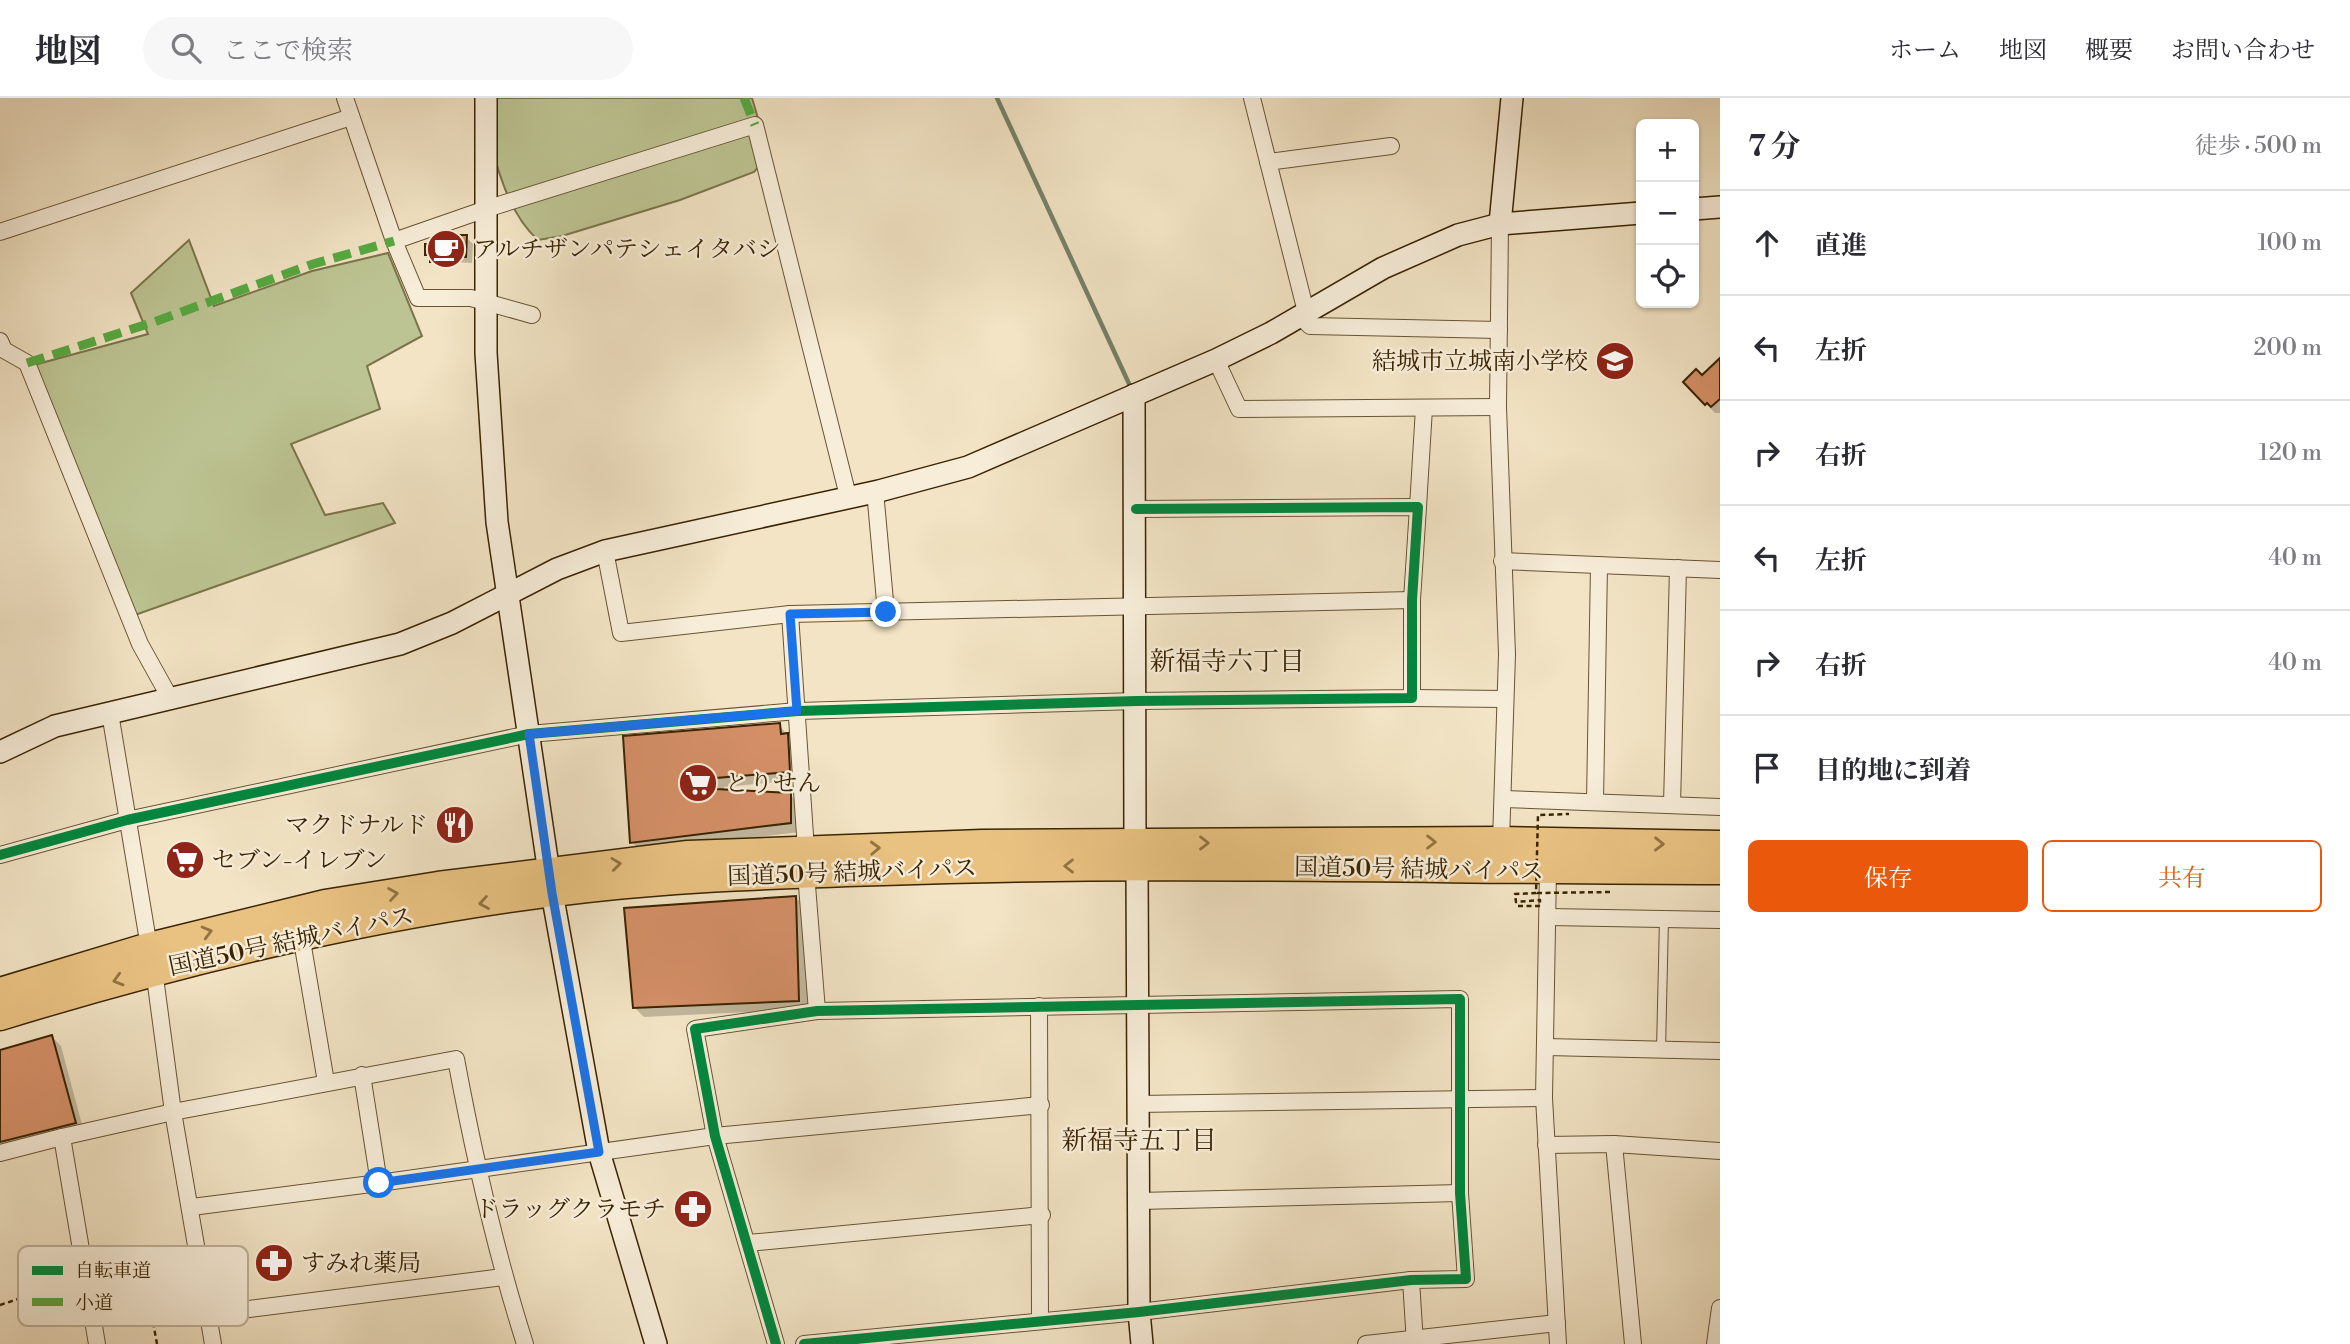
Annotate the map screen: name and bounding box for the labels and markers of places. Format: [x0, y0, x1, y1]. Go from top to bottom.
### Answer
cafe icon: アルチザンパテシェイタバシ [425, 228, 467, 270]
place label: アルチザンパテシェイタバシ [473, 235, 781, 265]
school or university icon: 結城市立城南小学校 [1594, 340, 1636, 382]
place label: 結城市立城南小学校 [1372, 347, 1588, 377]
supermarket icon: とりせん [677, 762, 719, 804]
place label: とりせん [725, 769, 821, 799]
restaurant icon: マクドナルド [434, 804, 476, 846]
place label: マクドナルド [285, 811, 428, 841]
supermarket icon: セブン-イレブン [164, 839, 206, 881]
place label: セブン-イレブン [212, 846, 388, 876]
pharmacy icon: ドラッグクラモチ [672, 1188, 714, 1230]
place label: ドラッグクラモチ [474, 1195, 666, 1225]
pharmacy icon: すみれ薬局 [253, 1242, 295, 1284]
place label: すみれ薬局 [301, 1249, 421, 1279]

